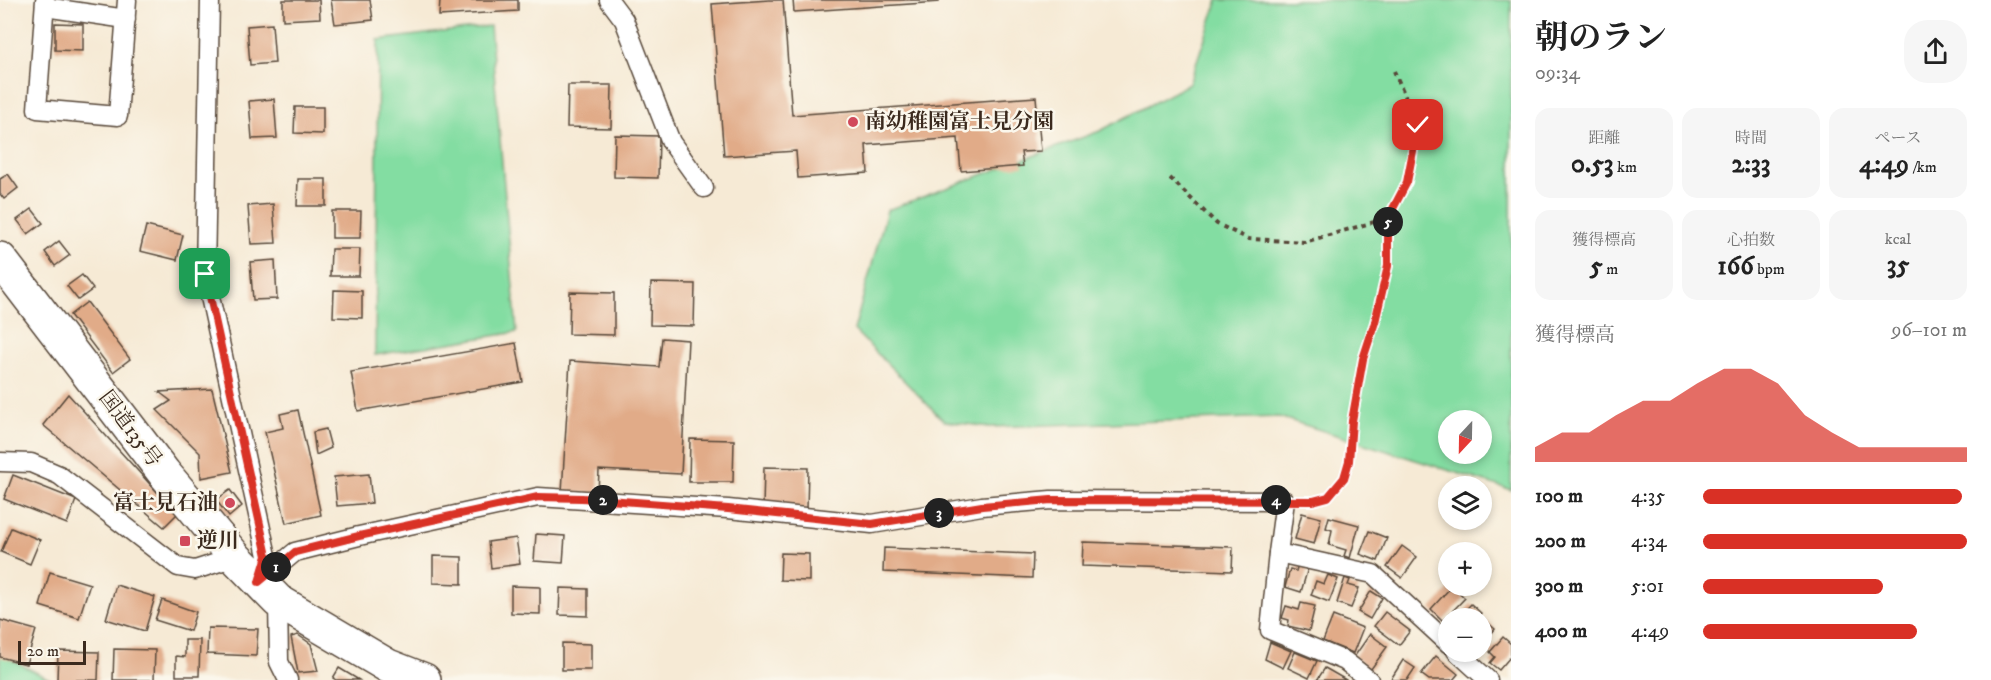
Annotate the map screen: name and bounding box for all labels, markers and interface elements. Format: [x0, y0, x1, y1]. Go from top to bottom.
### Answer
text: 朝のラン [1535, 18, 1667, 59]
button: share [1904, 20, 1967, 83]
text: 09:34 [1535, 61, 1580, 86]
pin [1392, 99, 1443, 150]
icon: check [1401, 108, 1434, 141]
place label: 南幼稚園富士見分園 [865, 109, 1054, 135]
marker: 南幼稚園富士見分園 [846, 115, 860, 129]
text: 距離 [1588, 128, 1620, 148]
text: 時間 [1735, 128, 1767, 148]
text: ペース [1874, 128, 1922, 148]
text: 0.53 [1571, 148, 1614, 181]
text: 2:33 [1732, 148, 1770, 181]
text: 4:49 [1859, 148, 1909, 181]
text: km [1614, 157, 1637, 177]
text: /km [1909, 157, 1937, 177]
pin: 5 [1373, 207, 1403, 237]
text: 5 [1384, 212, 1392, 232]
text: kcal [1885, 229, 1911, 249]
text: 獲得標高 [1572, 230, 1636, 250]
text: 心拍数 [1727, 230, 1775, 250]
pin [179, 248, 230, 299]
text: 35 [1887, 249, 1909, 282]
text: 5 [1590, 250, 1603, 283]
text: 166 [1717, 250, 1754, 283]
icon: arrive [188, 257, 221, 290]
text: m [1603, 259, 1618, 279]
text: bpm [1754, 259, 1785, 279]
text: 96–101 m [1891, 318, 1967, 343]
text: 獲得標高 [1535, 323, 1615, 348]
street label: 国道135号 [93, 386, 167, 472]
north arrow [1438, 410, 1492, 464]
map controls [1438, 410, 1492, 662]
button: layers [1438, 476, 1492, 530]
text: 100 m [1535, 484, 1583, 509]
text: 4:35 [1631, 484, 1665, 509]
pin: 2 [588, 485, 618, 515]
pin: 4 [1261, 485, 1291, 515]
place label: 富士見石油 [113, 490, 218, 516]
text: 2 [599, 490, 607, 510]
text: 4 [1271, 490, 1281, 510]
marker: 富士見石油 [223, 496, 237, 510]
pin: 3 [924, 498, 954, 528]
text: 3 [936, 503, 942, 523]
place label: 逆川 [197, 528, 239, 554]
text: 200 m [1535, 529, 1586, 554]
text: 4:34 [1631, 529, 1667, 554]
marker: 逆川 [178, 534, 192, 548]
button: + [1438, 542, 1492, 596]
pin: 1 [261, 552, 291, 582]
text: 1 [273, 557, 279, 577]
text: 300 m [1535, 574, 1583, 599]
text: 5:01 [1631, 574, 1664, 599]
button: − [1438, 608, 1492, 662]
text: 400 m [1535, 619, 1587, 644]
text: 4:49 [1631, 619, 1669, 644]
scale bar [18, 638, 86, 666]
text: 20 m [27, 641, 59, 661]

